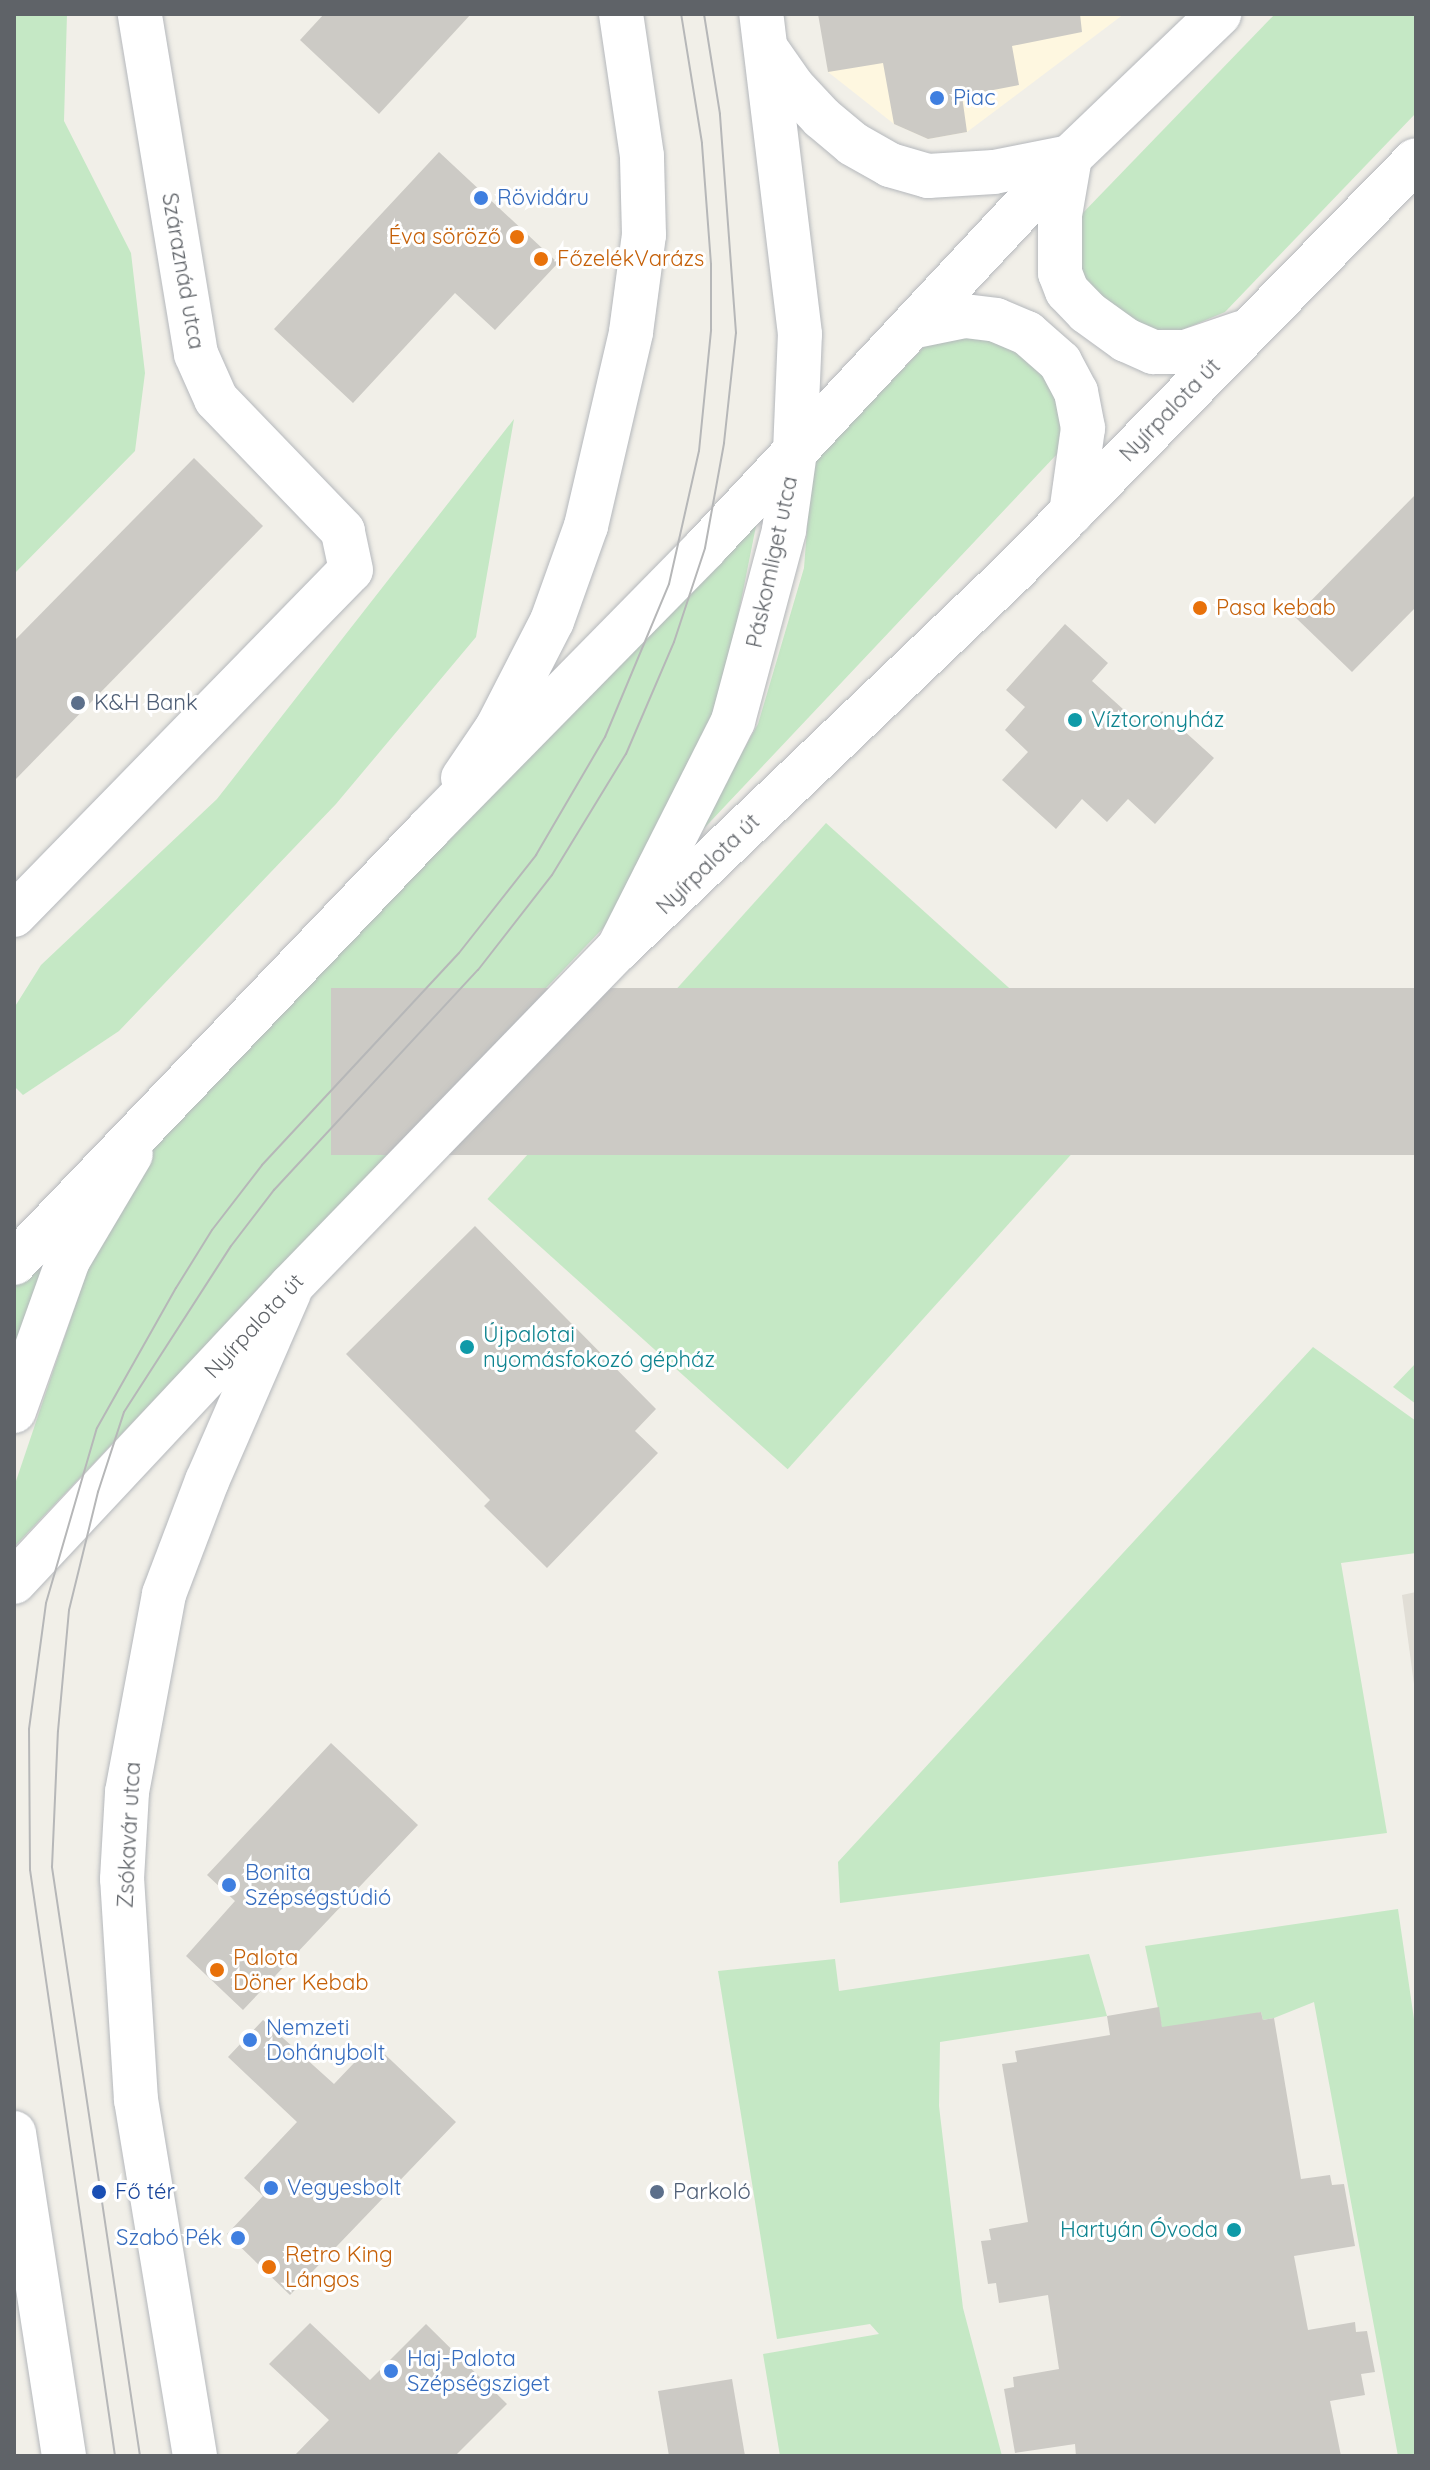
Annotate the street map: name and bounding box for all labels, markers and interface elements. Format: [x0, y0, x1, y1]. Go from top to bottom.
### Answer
place label: Piac [953, 85, 996, 111]
marker: Piac [928, 89, 946, 107]
place label: Rövidáru [497, 185, 589, 211]
marker: Rövidáru [472, 189, 490, 207]
street label: Száraznád utca [156, 191, 210, 351]
place label: Éva söröző [389, 224, 501, 250]
marker: Éva söröző [508, 228, 526, 246]
place label: FőzelékVarázs [557, 246, 704, 272]
marker: FőzelékVarázs [532, 250, 550, 268]
street label: Nyírpalota út [1114, 353, 1226, 467]
street label: Páskomliget utca [741, 474, 803, 650]
place label: Pasa kebab [1216, 595, 1336, 621]
marker: Pasa kebab [1191, 599, 1209, 617]
place label: K&H Bank [94, 690, 198, 716]
marker: K&H Bank [69, 694, 87, 712]
place label: Víztoronyház [1091, 707, 1224, 733]
marker: Víztoronyház [1066, 711, 1084, 729]
street label: Nyírpalota út [651, 808, 765, 920]
street label: Nyírpalota út [199, 1268, 309, 1384]
place label: Újpalotai nyomásfokozó gépház [483, 1321, 715, 1372]
marker: Újpalotai nyomásfokozó gépház [458, 1338, 476, 1356]
street label: Zsókavár utca [112, 1761, 146, 1909]
place label: Bonita Szépségstúdió [245, 1859, 391, 1910]
marker: Bonita Szépségstúdió [220, 1876, 238, 1894]
place label: Palota Döner Kebab [233, 1944, 369, 1996]
marker: Palota Döner Kebab [208, 1961, 226, 1979]
place label: Nemzeti Dohánybolt [266, 2014, 385, 2066]
marker: Nemzeti Dohánybolt [241, 2031, 259, 2049]
place label: Vegyesbolt [287, 2175, 401, 2201]
place label: Fő tér [115, 2179, 175, 2205]
marker: Vegyesbolt [262, 2179, 280, 2197]
place label: Parkoló [673, 2179, 751, 2205]
marker: Fő tér [90, 2183, 108, 2201]
marker: Parkoló [648, 2183, 666, 2201]
place label: Hartyán Óvoda [1060, 2217, 1218, 2243]
marker: Hartyán Óvoda [1225, 2221, 1243, 2239]
place label: Szabó Pék [116, 2225, 222, 2251]
marker: Szabó Pék [229, 2229, 247, 2247]
place label: Retro King Lángos [285, 2241, 393, 2292]
marker: Retro King Lángos [260, 2258, 278, 2276]
place label: Haj-Palota Szépségsziget [407, 2345, 550, 2396]
marker: Haj-Palota Szépségsziget [382, 2362, 400, 2380]

